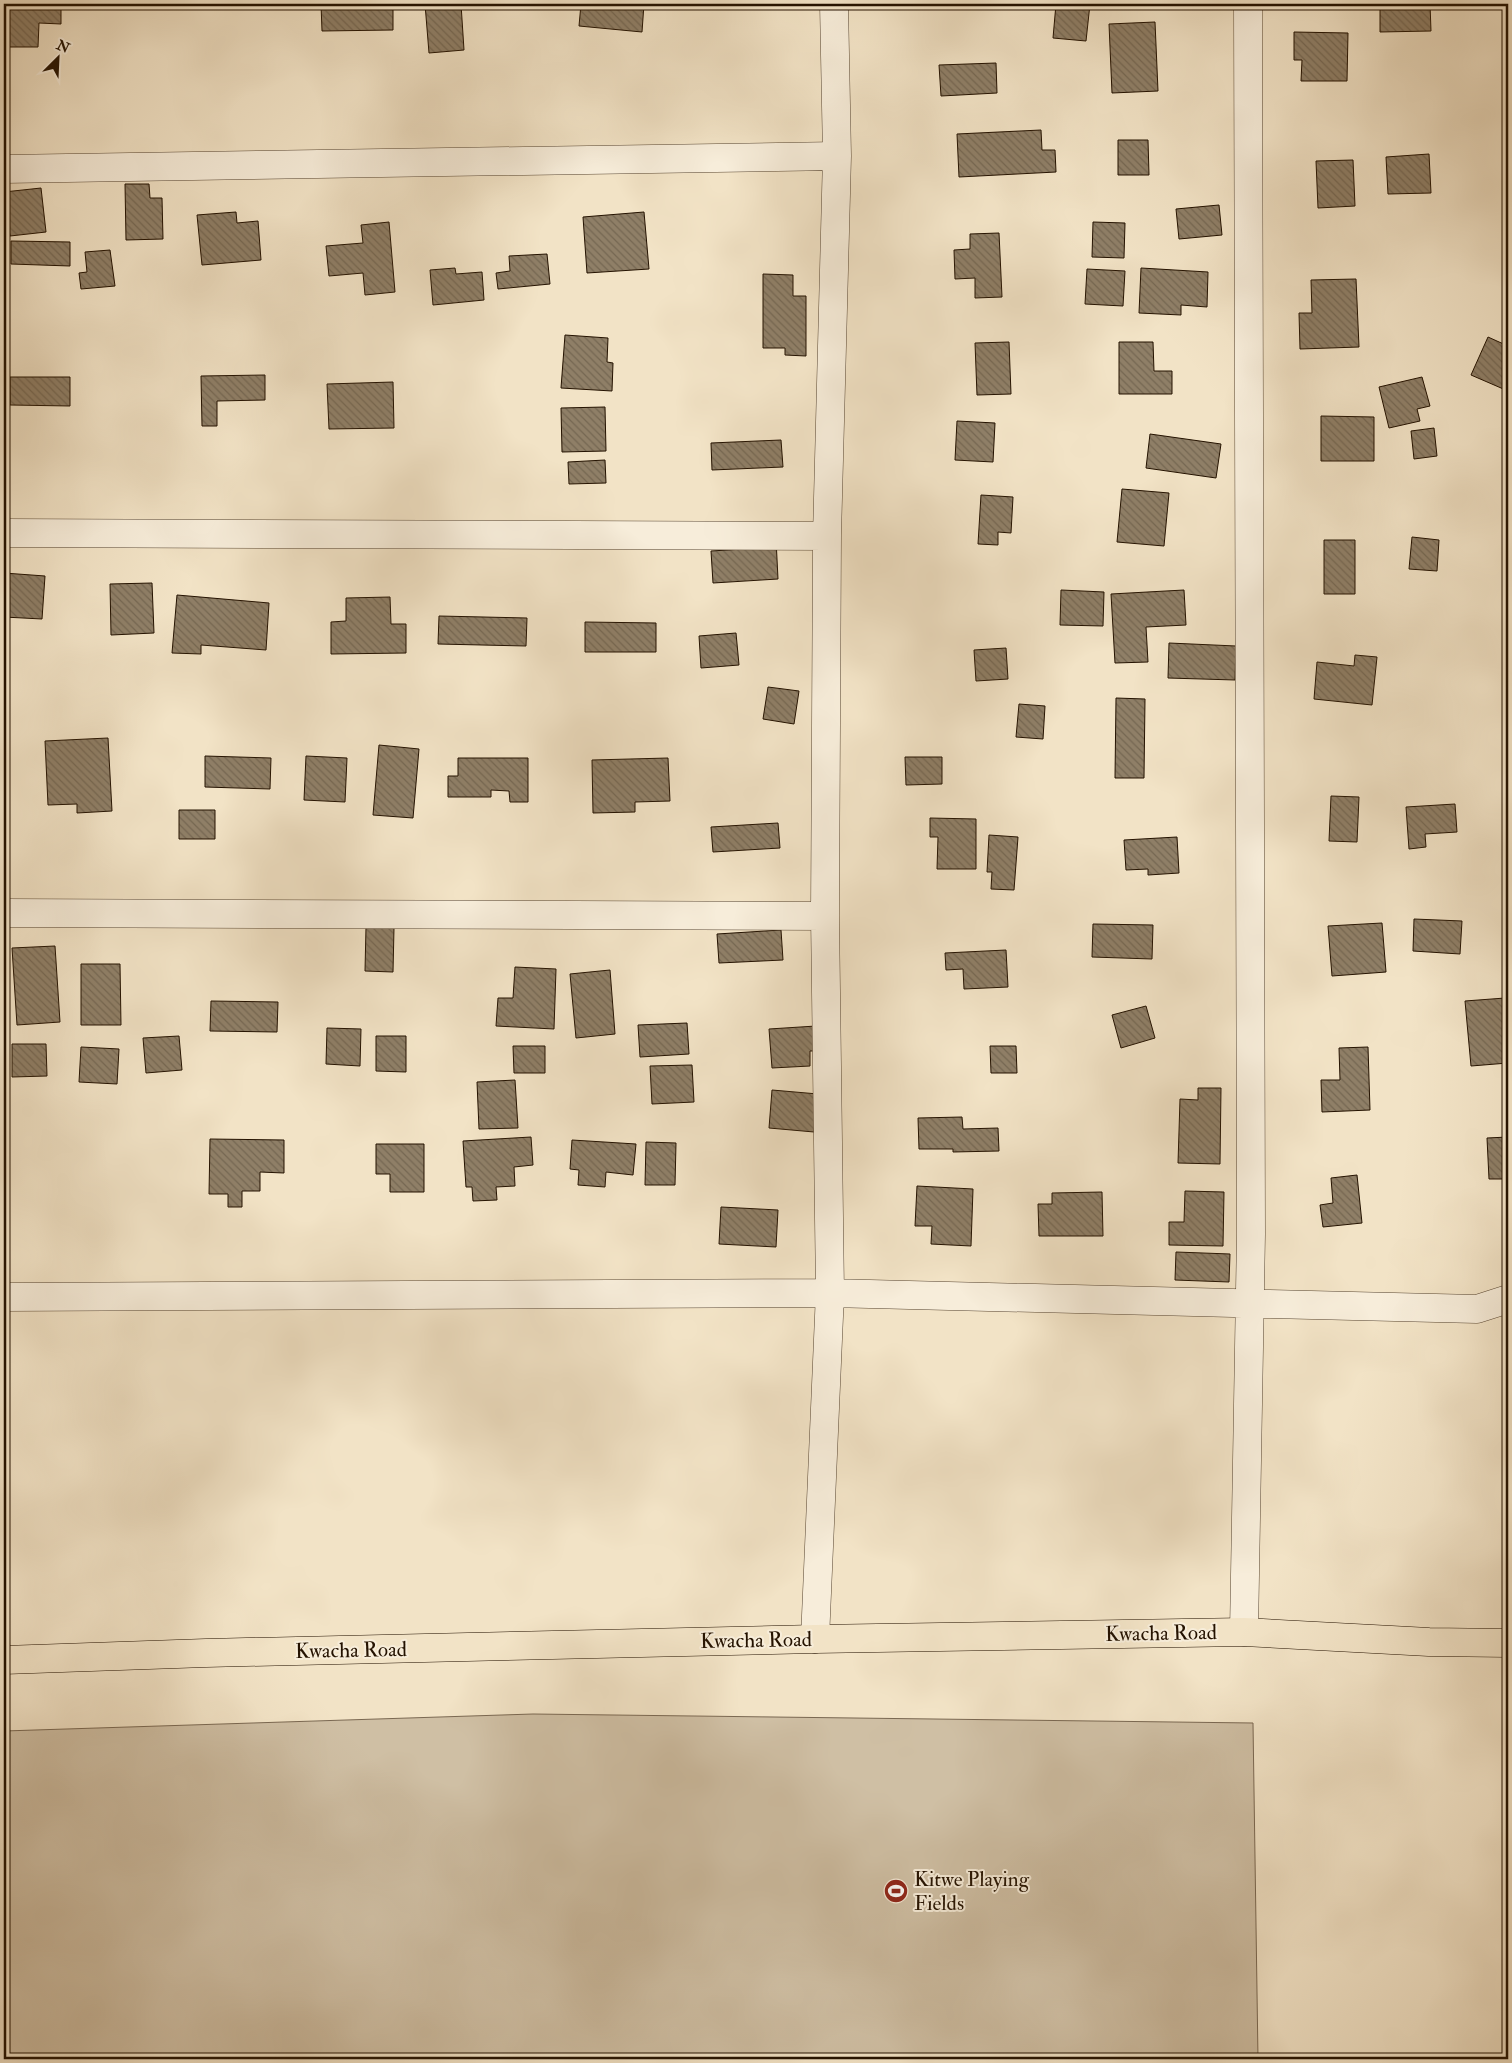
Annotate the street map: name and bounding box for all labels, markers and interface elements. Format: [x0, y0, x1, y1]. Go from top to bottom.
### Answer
north arrow [32, 32, 82, 82]
text: N [53, 36, 73, 57]
street label: Kwacha Road [1105, 1619, 1218, 1648]
street label: Kwacha Road [700, 1626, 813, 1655]
street label: Kwacha Road [295, 1636, 408, 1665]
place label: Kitwe Playing Fields [914, 1866, 1030, 1917]
sports icon: Kitwe Playing Fields [883, 1878, 909, 1904]

